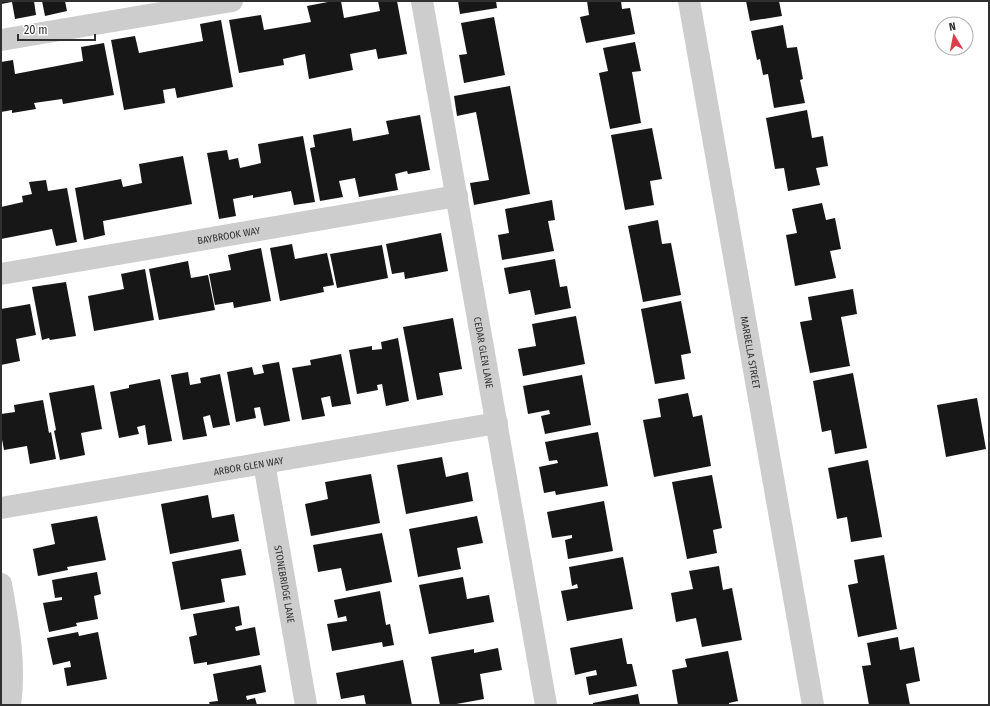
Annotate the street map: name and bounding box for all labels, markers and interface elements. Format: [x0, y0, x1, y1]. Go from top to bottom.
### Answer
scale bar [18, 16, 95, 42]
north arrow [934, 16, 974, 56]
text: N [948, 20, 957, 34]
text: 20 m [24, 23, 48, 37]
street label: BAYBROOK WAY [197, 225, 261, 247]
street label: CEDAR GLEN LANE [471, 316, 495, 390]
street label: MARBELLA STREET [738, 316, 762, 390]
street label: ARBOR GLEN WAY [213, 455, 285, 478]
street label: STONEBRIDGE LANE [271, 545, 297, 624]

